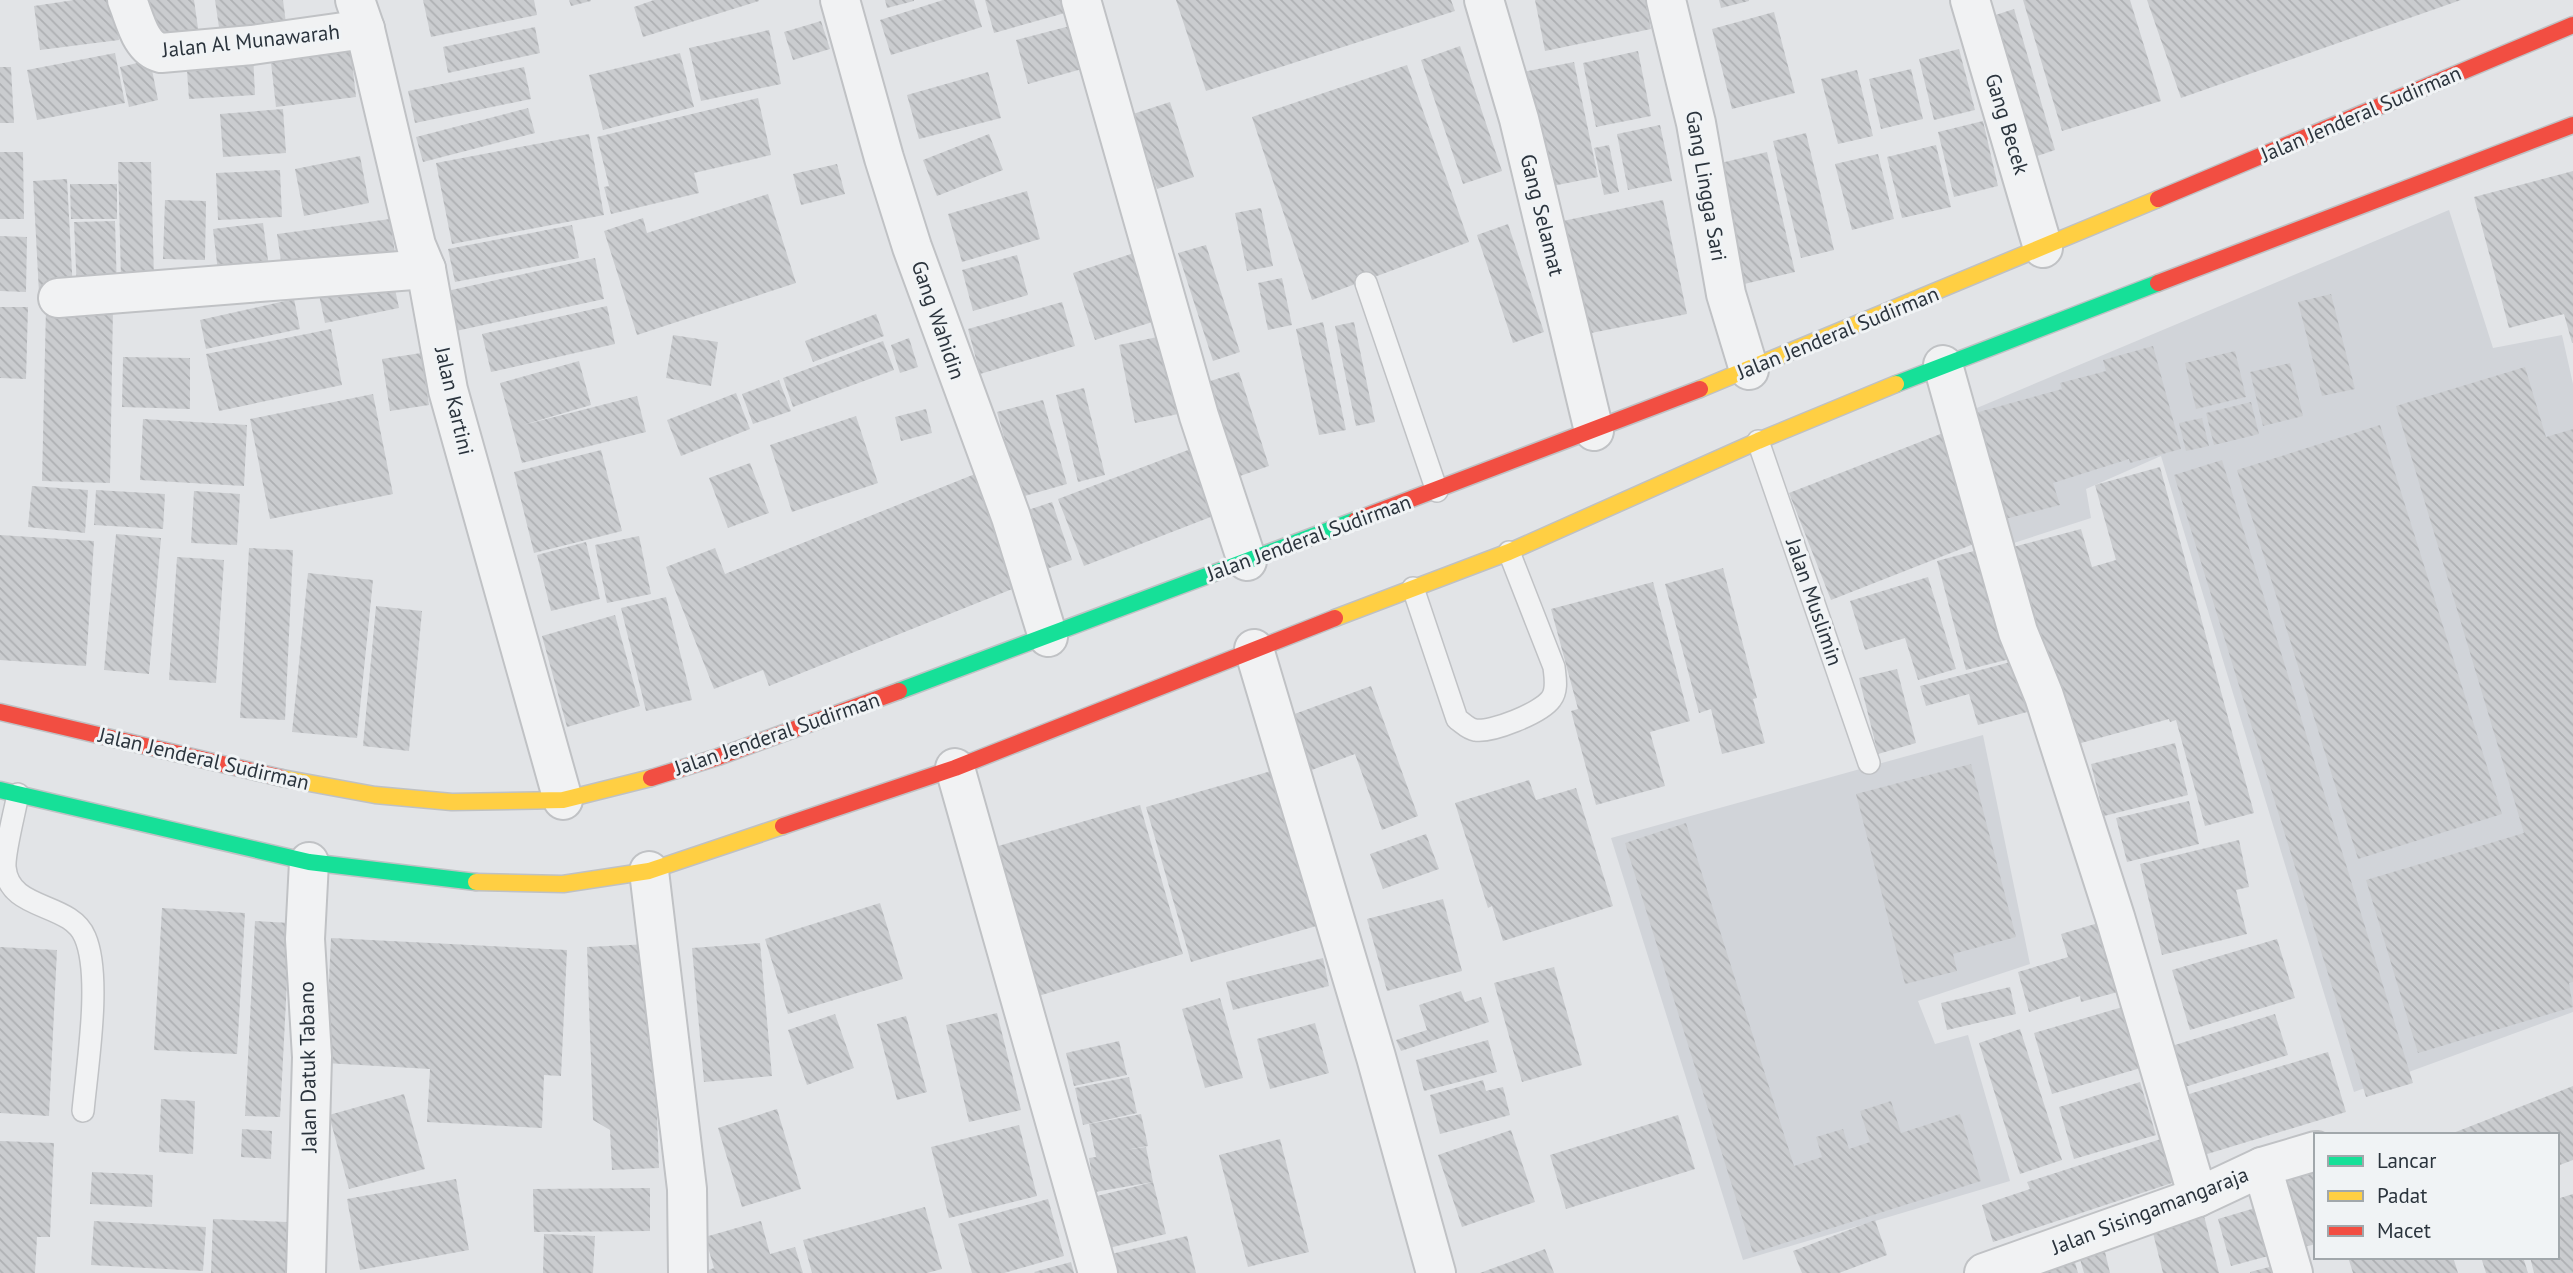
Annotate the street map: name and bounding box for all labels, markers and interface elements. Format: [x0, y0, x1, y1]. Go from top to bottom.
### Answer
street label: Jalan Al Munawarah [160, 18, 341, 63]
street label: Jalan Jenderal Sudirman [2256, 59, 2465, 168]
street label: Gang Becek [1979, 70, 2036, 178]
street label: Gang Lingga Sari [1680, 108, 1733, 263]
street label: Gang Selamat [1514, 151, 1571, 279]
street label: Gang Wahidin [906, 257, 971, 383]
street label: Jalan Jenderal Sudirman [1732, 280, 1943, 386]
street label: Jalan Kartini [429, 343, 480, 458]
street label: Jalan Jenderal Sudirman [1202, 488, 1415, 587]
street label: Jalan Muslimin [1780, 534, 1849, 669]
street label: Jalan Jenderal Sudirman [670, 686, 883, 782]
street label: Jalan Jenderal Sudirman [95, 721, 312, 796]
street label: Jalan Datuk Tabano [293, 981, 323, 1154]
legend [2314, 1133, 2559, 1259]
text: Lancar [2377, 1147, 2436, 1174]
street label: Jalan Sisingamangaraja [2047, 1161, 2252, 1261]
text: Padat [2377, 1182, 2427, 1209]
text: Macet [2377, 1217, 2431, 1244]

